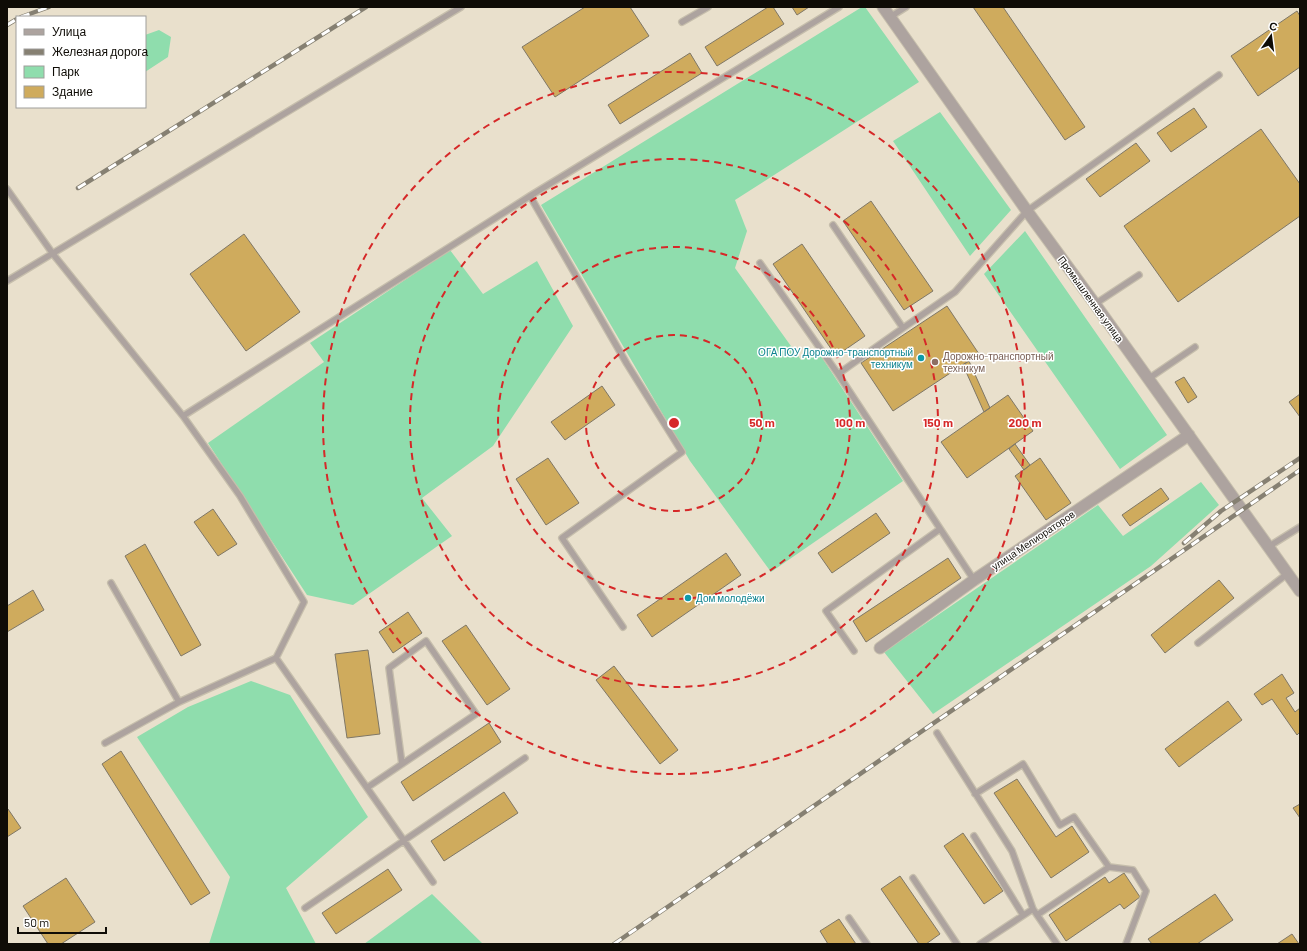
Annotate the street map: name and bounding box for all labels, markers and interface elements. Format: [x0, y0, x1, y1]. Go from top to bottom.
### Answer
legend [16, 16, 146, 108]
north arrow [1251, 16, 1291, 56]
text: С [1268, 19, 1279, 33]
text: Улица [52, 24, 86, 39]
text: Железная дорога [52, 44, 148, 59]
text: Парк [52, 64, 80, 79]
text: Здание [52, 84, 93, 99]
street label: Промышленная улица [1056, 254, 1126, 345]
place label: ОГА ПОУ Дорожно-транспортный техникум [758, 346, 913, 370]
place label: Дорожно-транспортный техникум [943, 350, 1054, 374]
marker: ОГА ПОУ Дорожно-транспортный техникум [916, 353, 926, 363]
marker: Дорожно-транспортный техникум [930, 357, 940, 367]
text: 50 m [749, 415, 775, 429]
text: 100 m [835, 415, 865, 429]
text: 150 m [923, 415, 953, 429]
text: 200 m [1009, 415, 1041, 429]
centre of rings [667, 416, 681, 430]
street label: улица Мелиораторов [989, 508, 1077, 572]
place label: Дом молодёжи [696, 592, 765, 604]
marker: Дом молодёжи [683, 593, 693, 603]
scale bar [18, 909, 106, 935]
text: 50 m [24, 915, 49, 929]

